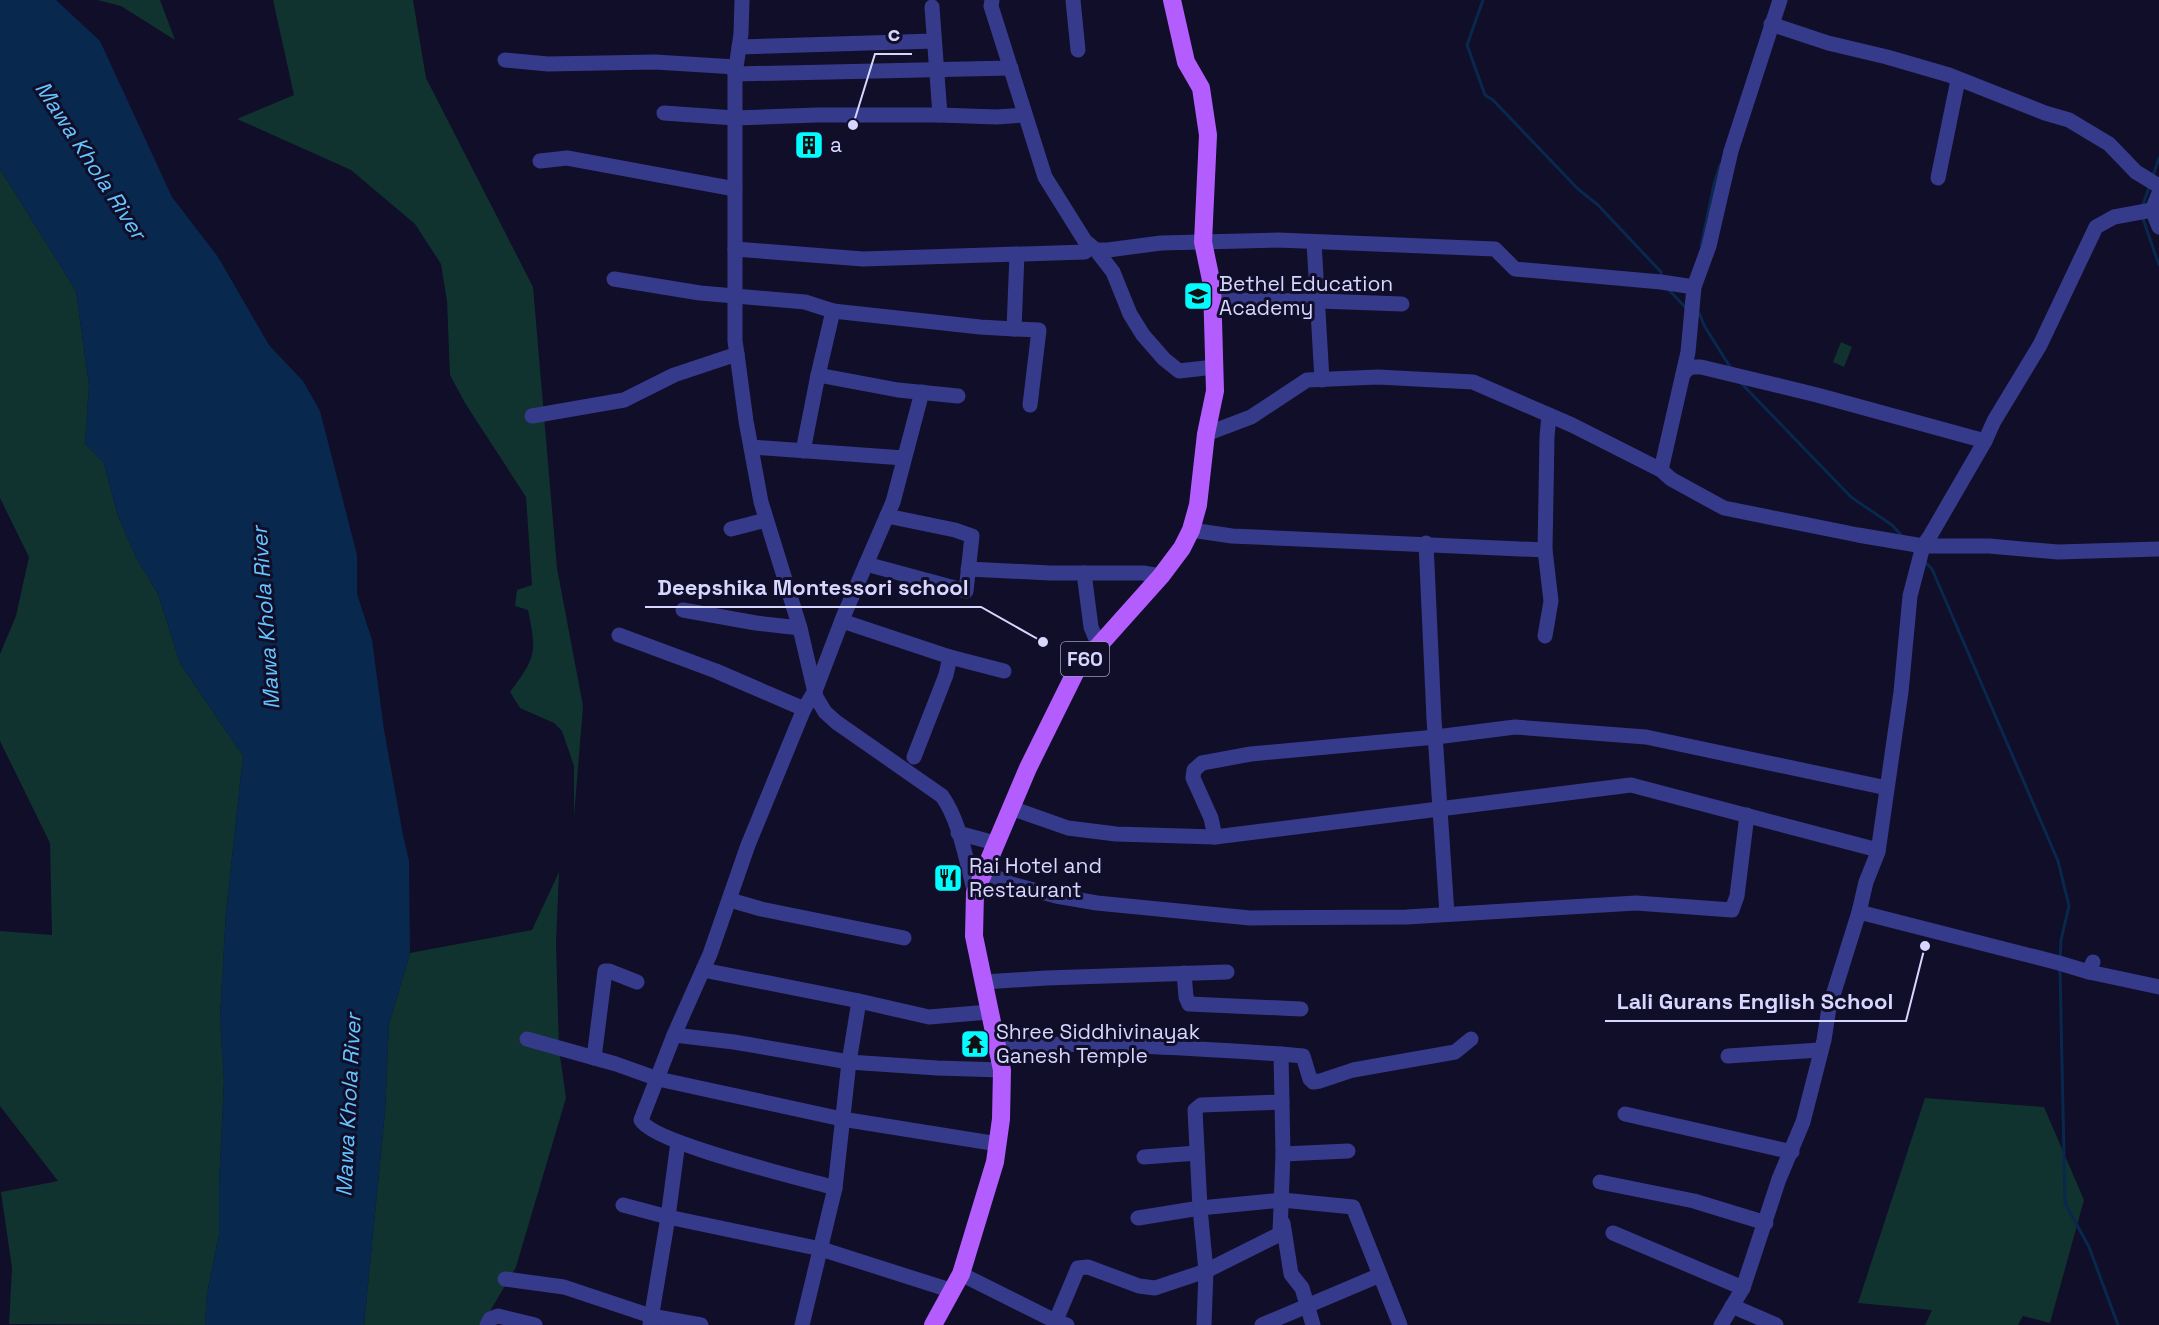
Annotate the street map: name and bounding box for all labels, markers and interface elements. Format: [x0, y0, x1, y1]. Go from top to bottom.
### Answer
callout: c [875, 14, 912, 54]
text: c [888, 19, 901, 47]
water label: Mawa Khola River [29, 75, 154, 247]
building icon: a [793, 129, 825, 161]
place label: a [830, 131, 842, 158]
place label: Bethel Education Academy [1219, 270, 1393, 321]
school or university icon: Bethel Education Academy [1182, 280, 1214, 312]
water label: Mawa Khola River [244, 523, 285, 710]
callout: Deepshika Montessori school [645, 567, 981, 607]
text: Deepshika Montessori school [657, 573, 969, 601]
road number: F60 [1061, 642, 1109, 676]
place label: Rai Hotel and Restaurant [969, 852, 1102, 903]
restaurant icon: Rai Hotel and Restaurant [932, 862, 964, 894]
callout: Lali Gurans English School [1605, 981, 1906, 1021]
text: Lali Gurans English School [1617, 987, 1893, 1015]
water label: Mawa Khola River [329, 1010, 367, 1197]
place label: Shree Siddhivinayak Ganesh Temple [996, 1018, 1200, 1069]
temple icon: Shree Siddhivinayak Ganesh Temple [959, 1028, 991, 1060]

